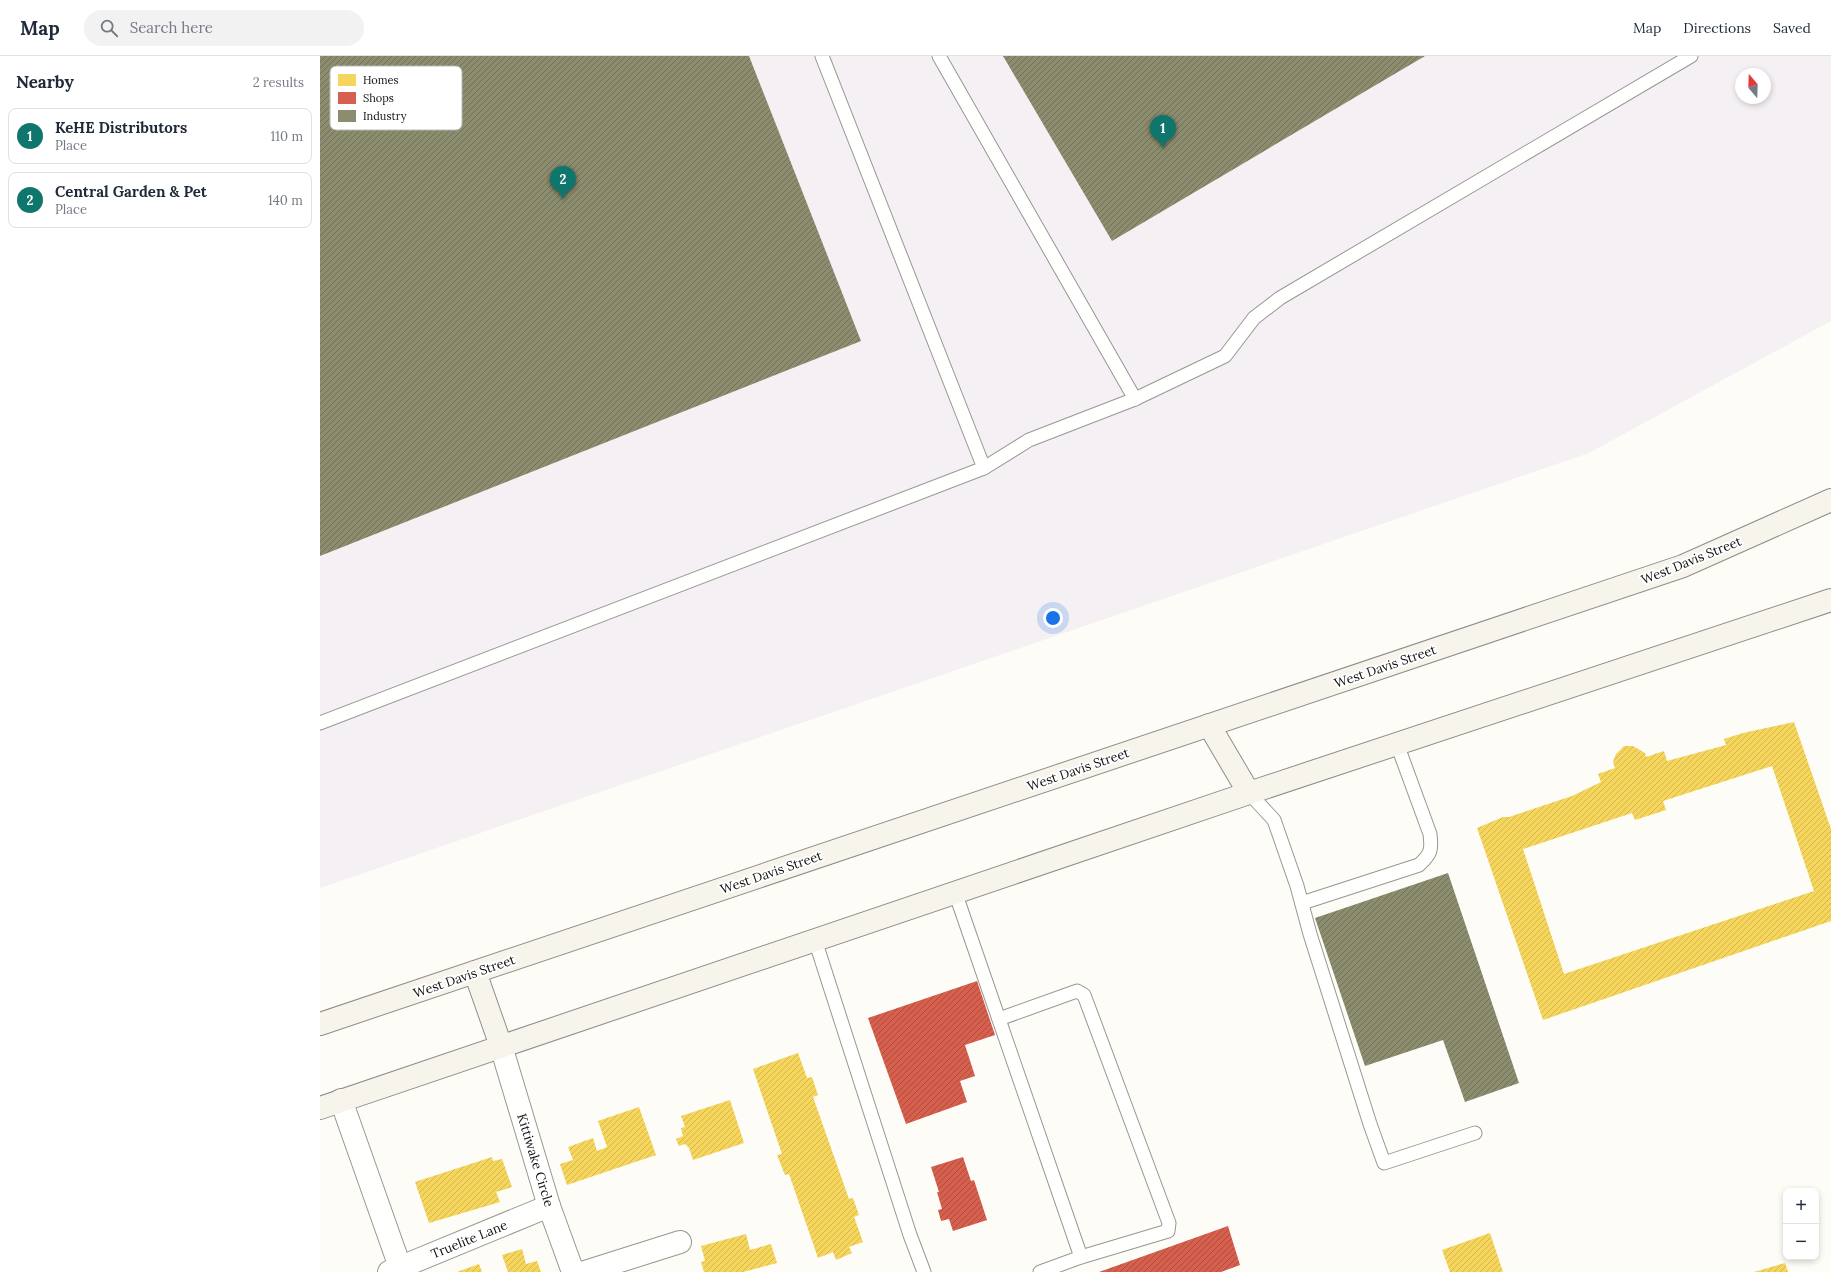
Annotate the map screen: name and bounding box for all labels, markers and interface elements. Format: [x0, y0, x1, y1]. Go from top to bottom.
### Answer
search box [84, 10, 364, 46]
text: Map [20, 16, 60, 40]
icon: search [98, 17, 120, 39]
text: Search here [130, 18, 213, 37]
text: Map [1633, 19, 1661, 37]
text: Directions [1683, 19, 1751, 37]
text: Saved [1773, 19, 1811, 37]
legend [330, 66, 462, 130]
north arrow [1735, 68, 1771, 104]
text: Nearby [16, 71, 74, 93]
text: Homes [363, 73, 399, 87]
text: 2 results [253, 74, 304, 91]
text: Shops [363, 91, 394, 105]
text: Industry [363, 109, 407, 123]
pin: 1 [1150, 115, 1176, 148]
text: KeHE Distributors [55, 118, 187, 137]
text: 1 [27, 128, 33, 145]
text: 110 m [270, 128, 303, 145]
text: Place [55, 137, 87, 154]
pin: 2 [550, 166, 576, 199]
text: Central Garden & Pet [55, 182, 207, 201]
text: 2 [27, 192, 33, 209]
text: 140 m [268, 192, 303, 209]
text: Place [55, 201, 87, 218]
street label: West Davis Street [1639, 533, 1744, 588]
your location [1043, 608, 1063, 628]
street label: West Davis Street [1332, 641, 1438, 692]
street label: West Davis Street [1025, 744, 1131, 795]
street label: West Davis Street [718, 847, 824, 898]
street label: West Davis Street [411, 951, 517, 1002]
street label: Kittiwake Circle [513, 1111, 558, 1209]
map controls [1783, 1188, 1819, 1260]
button: + [1783, 1188, 1819, 1224]
street label: Truelite Lane [428, 1216, 510, 1262]
button: − [1783, 1224, 1819, 1260]

